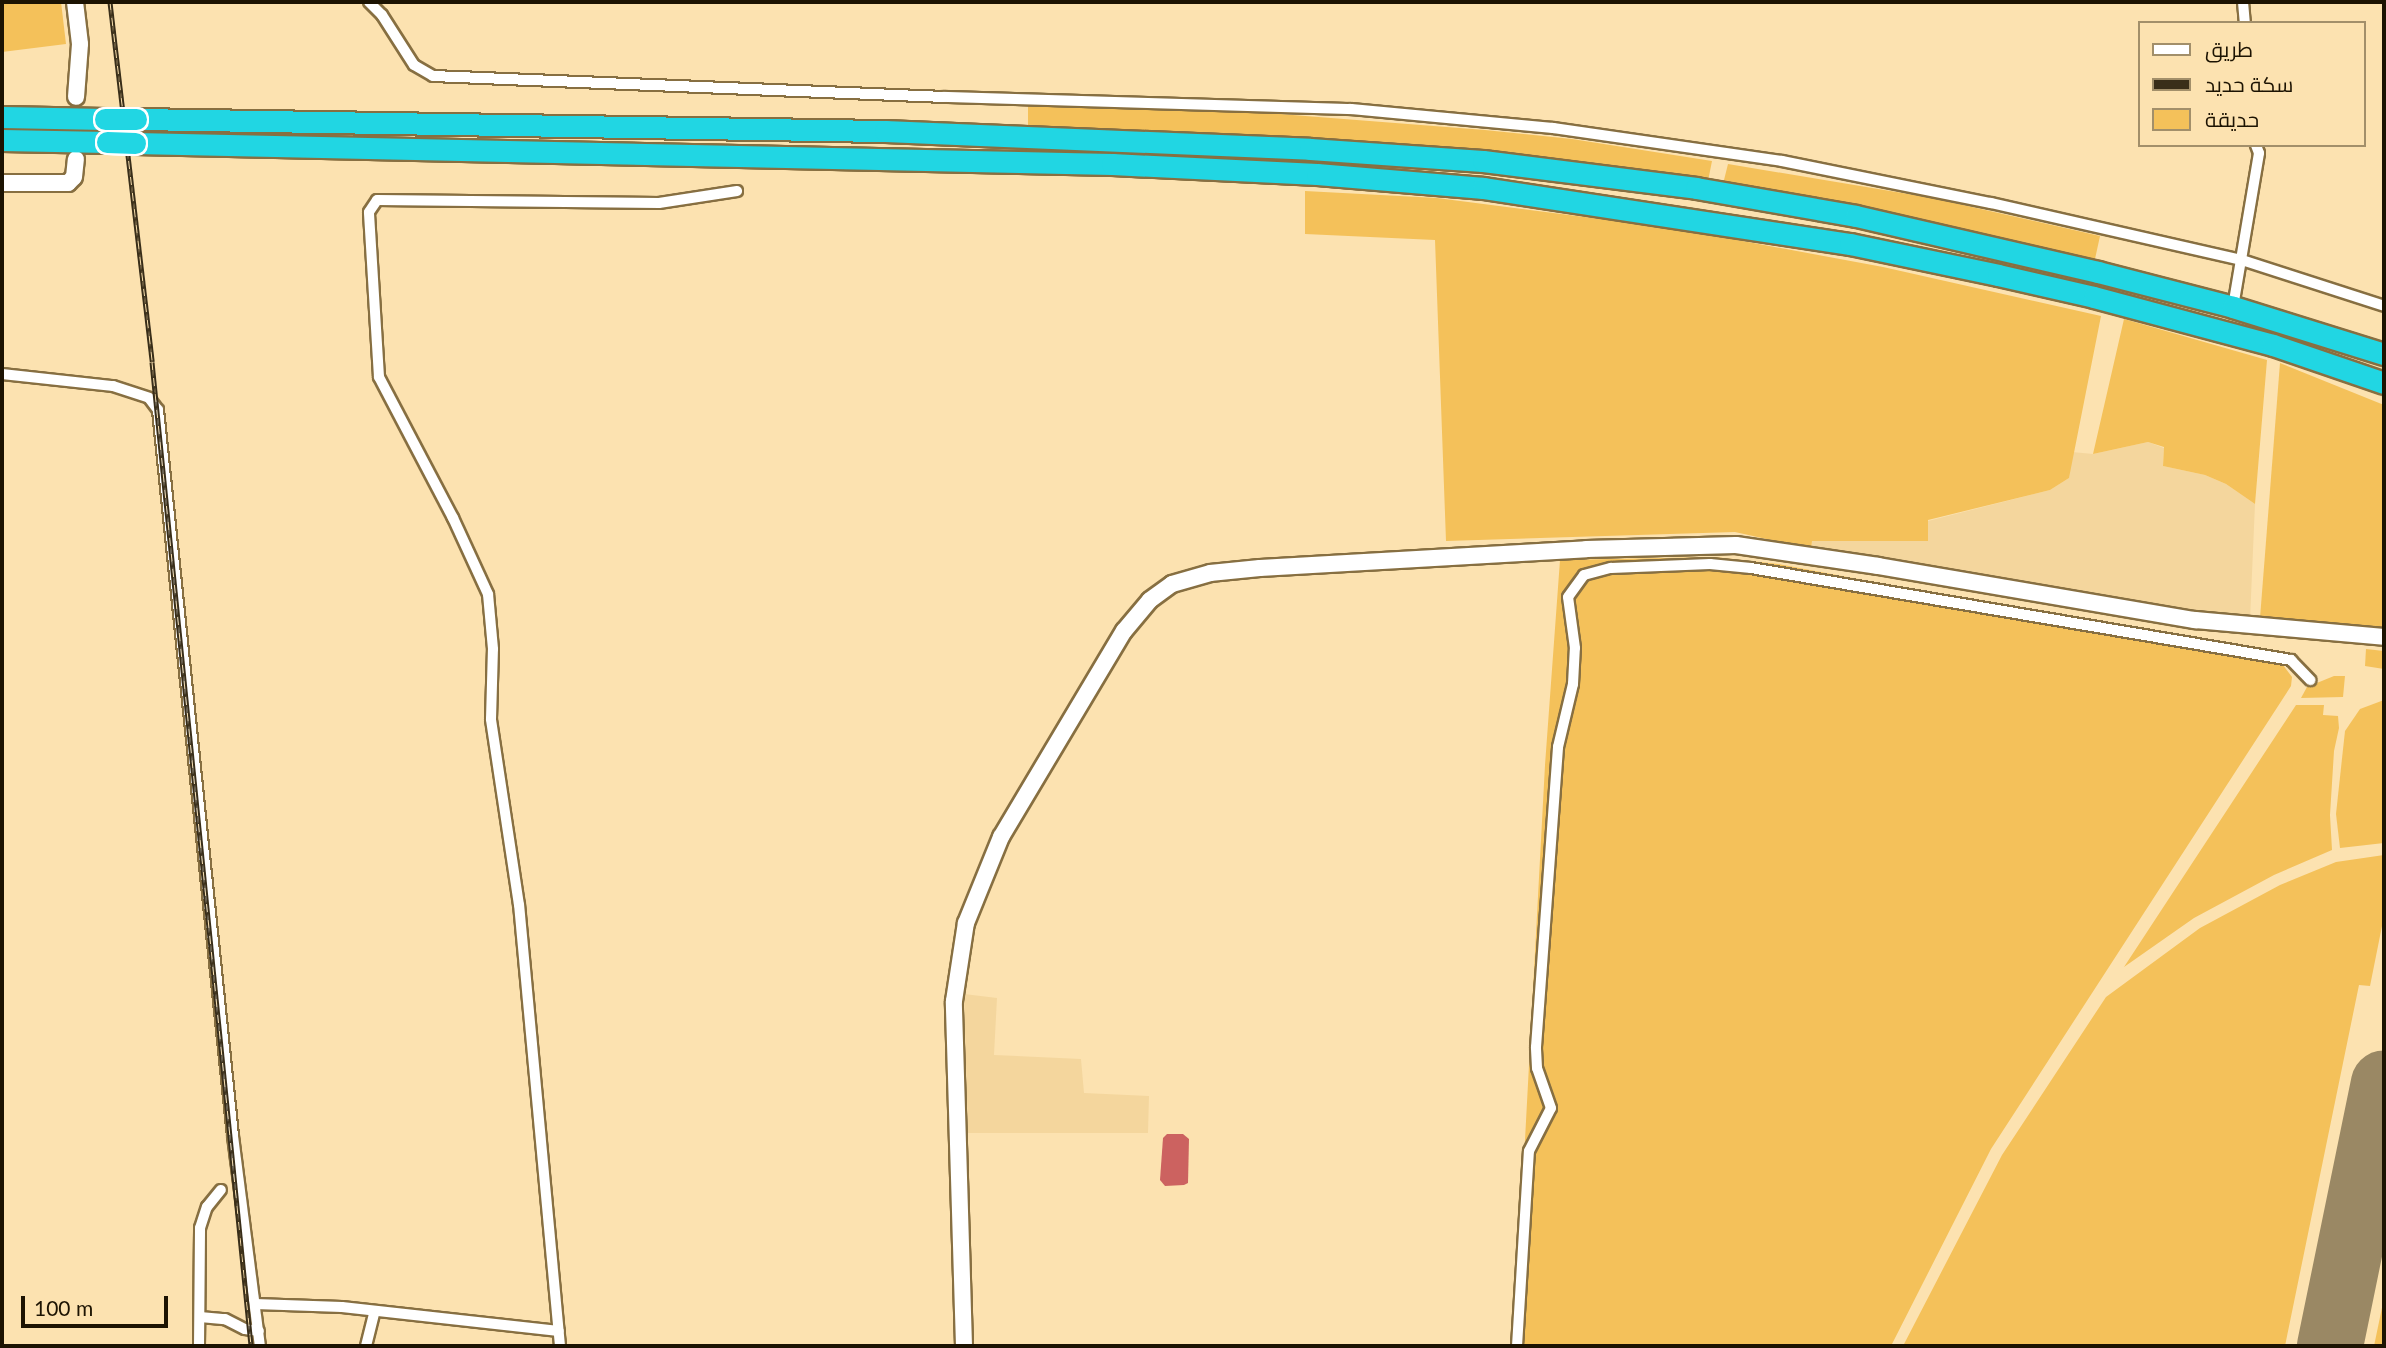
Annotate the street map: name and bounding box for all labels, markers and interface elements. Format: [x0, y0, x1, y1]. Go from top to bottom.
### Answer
legend [2138, 21, 2365, 147]
text: طريق [2205, 36, 2253, 61]
text: سكة حديد [2205, 71, 2293, 96]
text: حديقة [2205, 106, 2259, 131]
scale bar [24, 1282, 172, 1326]
text: 100 m [34, 1295, 93, 1320]

